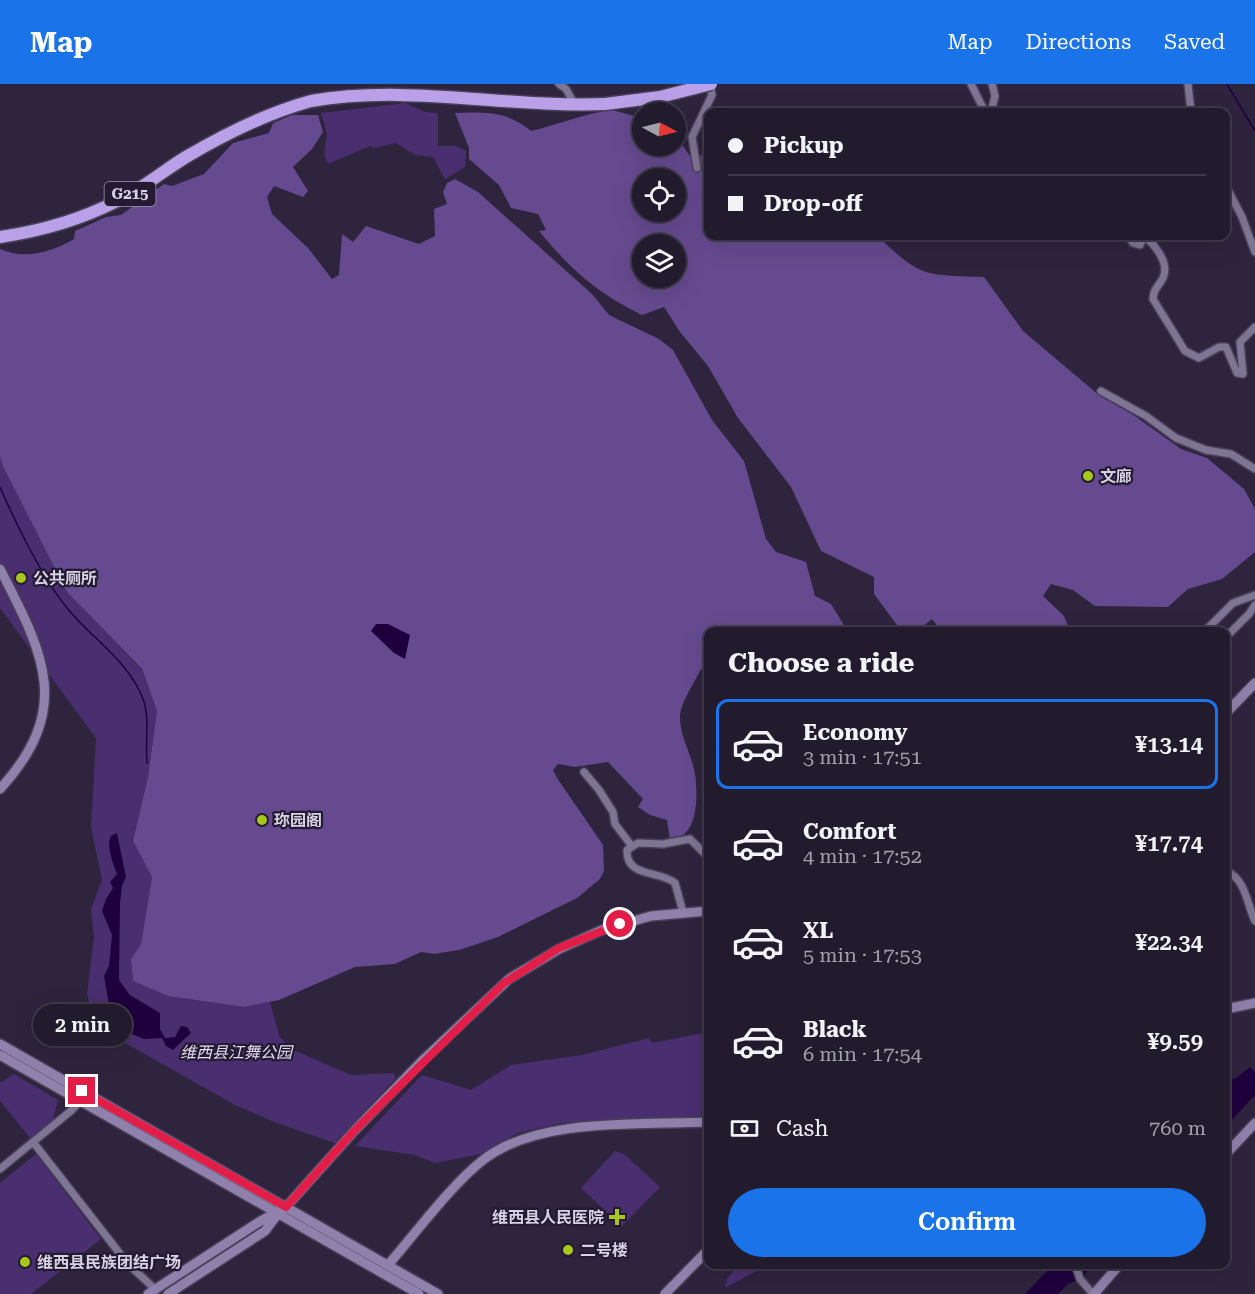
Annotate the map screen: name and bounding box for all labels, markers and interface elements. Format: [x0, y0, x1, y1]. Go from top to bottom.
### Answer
text: Map [30, 26, 92, 59]
text: Map [948, 30, 992, 54]
text: Directions [1025, 30, 1131, 54]
text: Saved [1164, 30, 1225, 54]
north arrow [632, 102, 686, 156]
map controls [632, 102, 686, 288]
text: Pickup [764, 133, 844, 158]
button: locate [632, 168, 686, 222]
road number: G215 [104, 182, 156, 206]
text: Drop-off [764, 191, 862, 216]
button: layers [632, 234, 686, 288]
place label: 文廊 [1100, 467, 1132, 486]
marker: 文廊 [1081, 469, 1095, 483]
place label: 公共厕所 [33, 569, 97, 588]
marker: 公共厕所 [14, 571, 28, 585]
text: Choose a ride [728, 647, 914, 679]
icon: car [731, 717, 785, 771]
text: Economy [803, 720, 907, 745]
text: ¥13.14 [1135, 732, 1203, 757]
text: 3 min · 17:51 [803, 745, 922, 769]
place label: 珎园阁 [274, 811, 322, 830]
marker: 珎园阁 [255, 813, 269, 827]
icon: car [731, 816, 785, 870]
text: Comfort [803, 819, 896, 844]
text: ¥17.74 [1135, 831, 1203, 856]
text: 4 min · 17:52 [803, 844, 922, 868]
route start [606, 910, 633, 937]
icon: car [731, 915, 785, 969]
text: XL [803, 918, 833, 943]
text: ¥22.34 [1135, 930, 1203, 955]
text: 5 min · 17:53 [803, 943, 922, 967]
callout: 2 min [32, 1004, 132, 1046]
text: 2 min [55, 1013, 110, 1037]
icon: car [731, 1014, 785, 1068]
text: Black [803, 1017, 867, 1042]
text: ¥9.59 [1147, 1029, 1203, 1054]
text: 6 min · 17:54 [803, 1042, 922, 1066]
park label: 维西县江舞公园 [180, 1043, 294, 1062]
route end [68, 1077, 95, 1104]
icon: cash [728, 1112, 761, 1145]
text: Cash [776, 1116, 828, 1141]
text: 760 m [1149, 1116, 1206, 1140]
button: Confirm [728, 1188, 1206, 1257]
place label: 维西县人民医院 [492, 1208, 604, 1227]
marker: 维西县人民医院 [608, 1208, 626, 1226]
place label: 二号楼 [580, 1241, 628, 1260]
marker: 二号楼 [561, 1243, 575, 1257]
place label: 维西县民族团结广场 [37, 1253, 181, 1272]
marker: 维西县民族团结广场 [18, 1255, 32, 1269]

